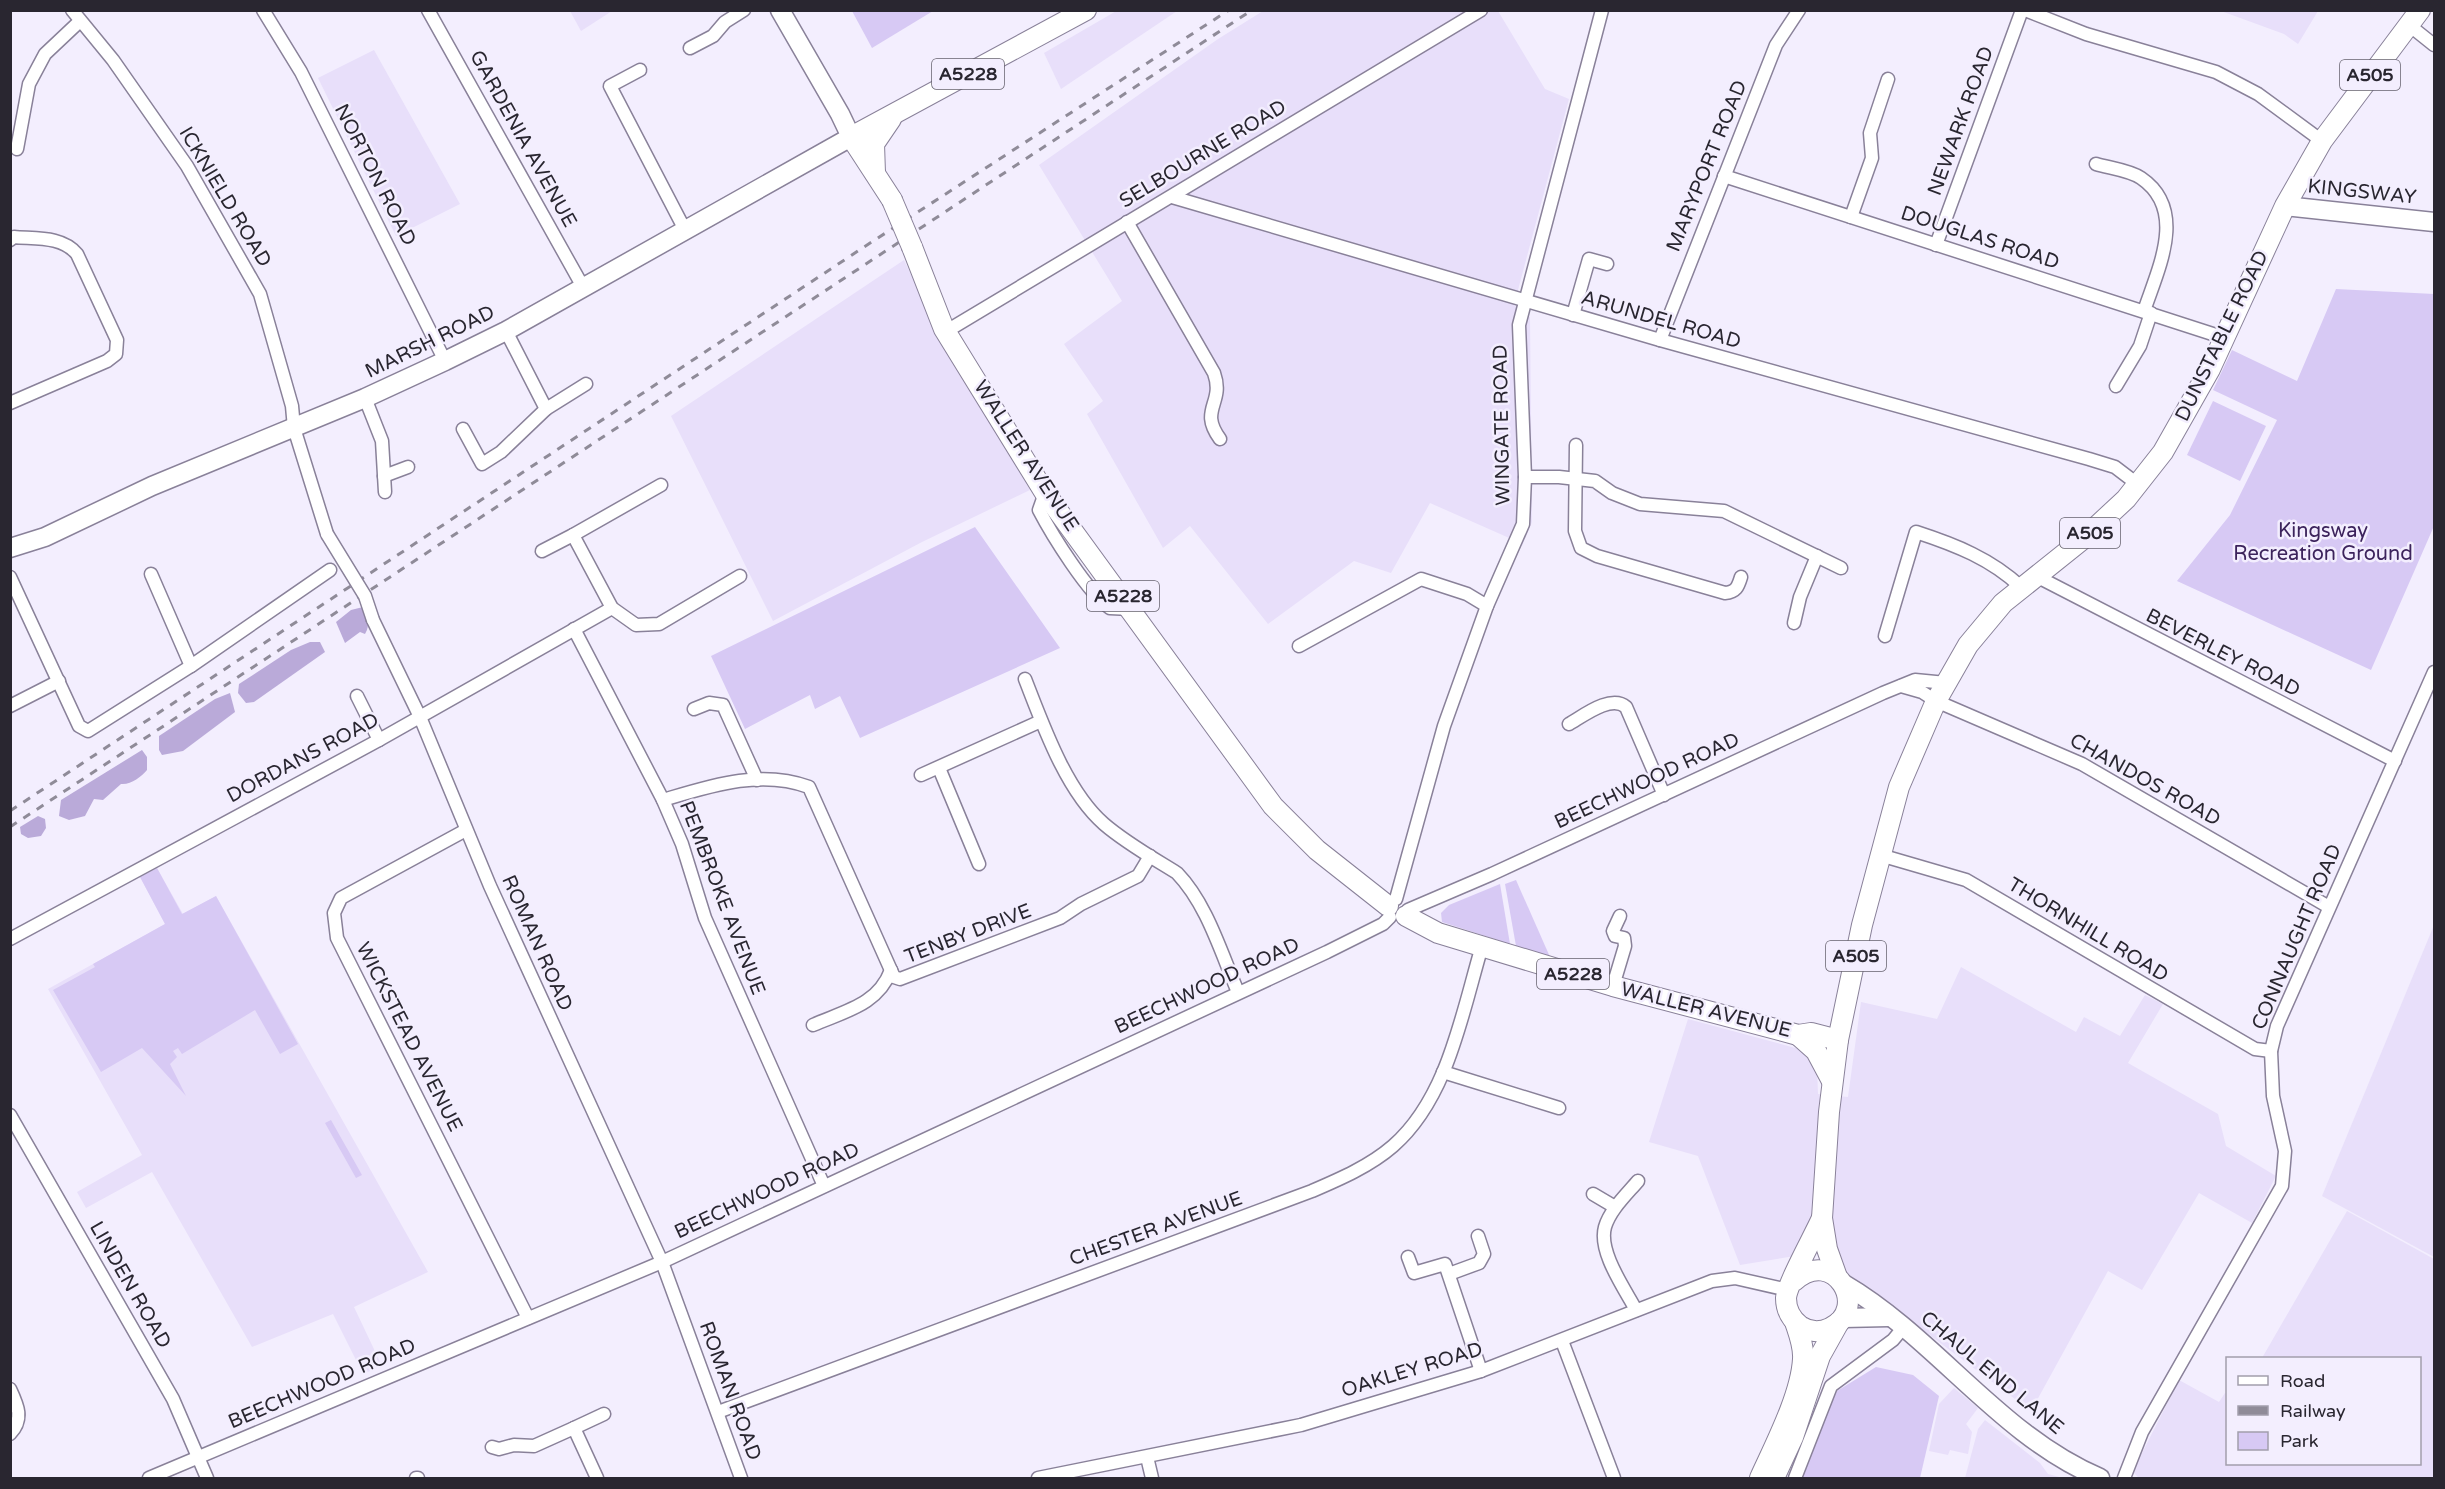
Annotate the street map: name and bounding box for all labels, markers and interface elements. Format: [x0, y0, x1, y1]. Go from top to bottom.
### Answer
street label: NEWARK ROAD [1923, 43, 1999, 199]
street label: GARDENIA AVENUE [464, 46, 582, 232]
road number: A5228 [932, 59, 1004, 89]
road number: A505 [2340, 60, 2400, 90]
street label: MARYPORT ROAD [1662, 77, 1752, 255]
street label: SELBOURNE ROAD [1115, 95, 1291, 213]
street label: NORTON ROAD [329, 100, 421, 250]
street label: ICKNIELD ROAD [174, 123, 276, 271]
street label: KINGSWAY [2306, 174, 2418, 210]
street label: DOUGLAS ROAD [1898, 201, 2062, 275]
street label: DUNSTABLE ROAD [2170, 247, 2274, 425]
street label: ARUNDEL ROAD [1578, 286, 1744, 354]
street label: MARSH ROAD [361, 300, 499, 384]
street label: WINGATE ROAD [1489, 344, 1515, 506]
street label: WALLER AVENUE [968, 376, 1084, 536]
road number: A505 [2060, 518, 2120, 548]
park label: Kingsway Recreation Ground [2233, 519, 2413, 566]
road number: A5228 [1087, 581, 1159, 611]
street label: BEVERLEY ROAD [2142, 604, 2304, 702]
street label: DORDANS ROAD [223, 708, 383, 808]
street label: BEECHWOOD ROAD [1551, 728, 1743, 834]
street label: CHANDOS ROAD [2065, 729, 2225, 831]
street label: PEMBROKE AVENUE [674, 798, 770, 998]
street label: CONNAUGHT ROAD [2247, 841, 2347, 1033]
street label: ROMAN ROAD [496, 871, 578, 1015]
street label: THORNHILL ROAD [2003, 873, 2173, 987]
street label: TENBY DRIVE [901, 899, 1035, 969]
street label: BEECHWOOD ROAD [1111, 933, 1303, 1039]
street label: WICKSTEAD AVENUE [351, 938, 467, 1136]
road number: A505 [1826, 941, 1886, 971]
road number: A5228 [1537, 959, 1609, 989]
street label: WALLER AVENUE [1618, 977, 1794, 1043]
street label: BEECHWOOD ROAD [671, 1138, 863, 1244]
street label: CHESTER AVENUE [1066, 1187, 1246, 1271]
street label: LINDEN ROAD [84, 1217, 176, 1353]
street label: CHAUL END LANE [1916, 1306, 2068, 1440]
street label: ROMAN ROAD [694, 1318, 766, 1464]
street label: BEECHWOOD ROAD [225, 1334, 419, 1434]
street label: OAKLEY ROAD [1338, 1337, 1486, 1403]
legend [2226, 1357, 2421, 1465]
text: Road [2280, 1370, 2325, 1392]
text: Railway [2280, 1400, 2346, 1422]
text: Park [2280, 1430, 2319, 1452]

